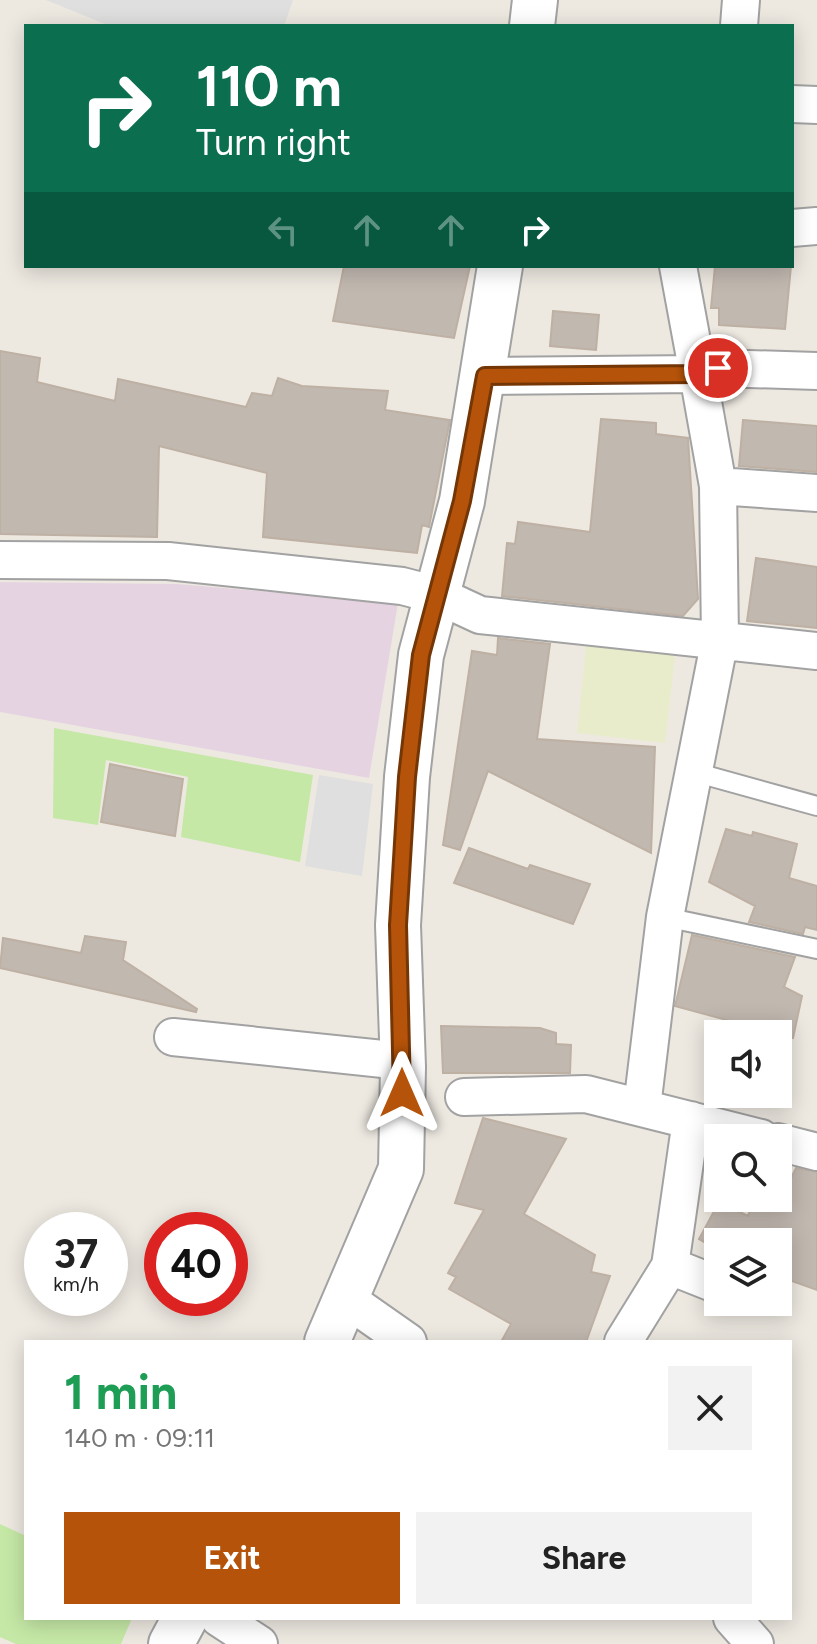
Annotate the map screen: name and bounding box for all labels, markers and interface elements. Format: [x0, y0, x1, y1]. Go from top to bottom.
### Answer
text: 110 m [196, 53, 342, 120]
icon: right [64, 56, 168, 160]
text: Turn right [196, 121, 351, 164]
icon: left [261, 208, 305, 252]
icon: ahead [345, 208, 389, 252]
icon: ahead [429, 208, 473, 252]
icon: right [513, 208, 557, 252]
pin [684, 334, 752, 402]
icon: arrive [696, 346, 740, 390]
map controls [704, 1020, 792, 1316]
button: sound [704, 1020, 792, 1108]
position arrow [360, 1051, 444, 1135]
button: search [704, 1124, 792, 1212]
speed limit sign: 40 [144, 1212, 248, 1316]
button: layers [704, 1228, 792, 1316]
text: 37 [54, 1230, 98, 1278]
text: km/h [53, 1272, 99, 1296]
text: 1 min [64, 1363, 177, 1421]
button: close [668, 1366, 752, 1450]
text: 140 m · 09:11 [64, 1422, 215, 1454]
button: Exit [64, 1512, 400, 1604]
button: Share [416, 1512, 752, 1604]

